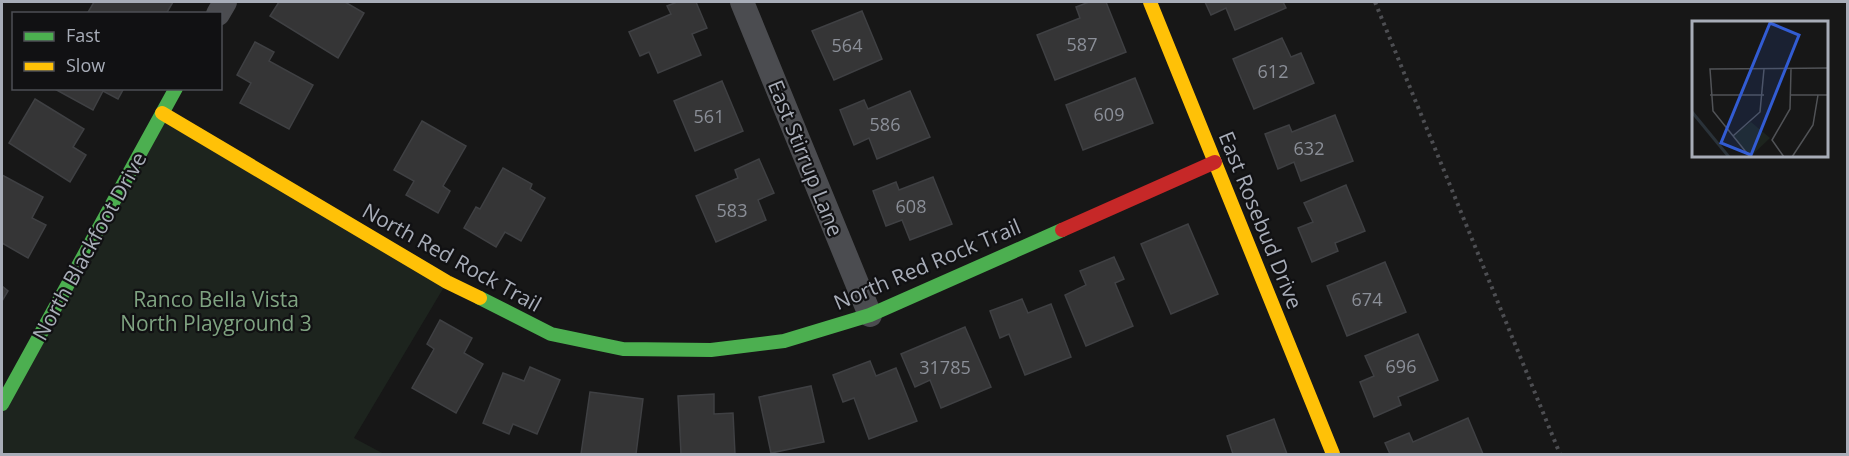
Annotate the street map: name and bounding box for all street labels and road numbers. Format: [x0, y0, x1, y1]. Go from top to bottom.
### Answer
street label: East Stirrup Lane [762, 76, 850, 240]
street label: East Rosebud Drive [1213, 127, 1309, 313]
street label: North Blackfoot Drive [26, 147, 152, 345]
street label: North Red Rock Trail [358, 196, 546, 318]
street label: North Red Rock Trail [829, 212, 1025, 316]

